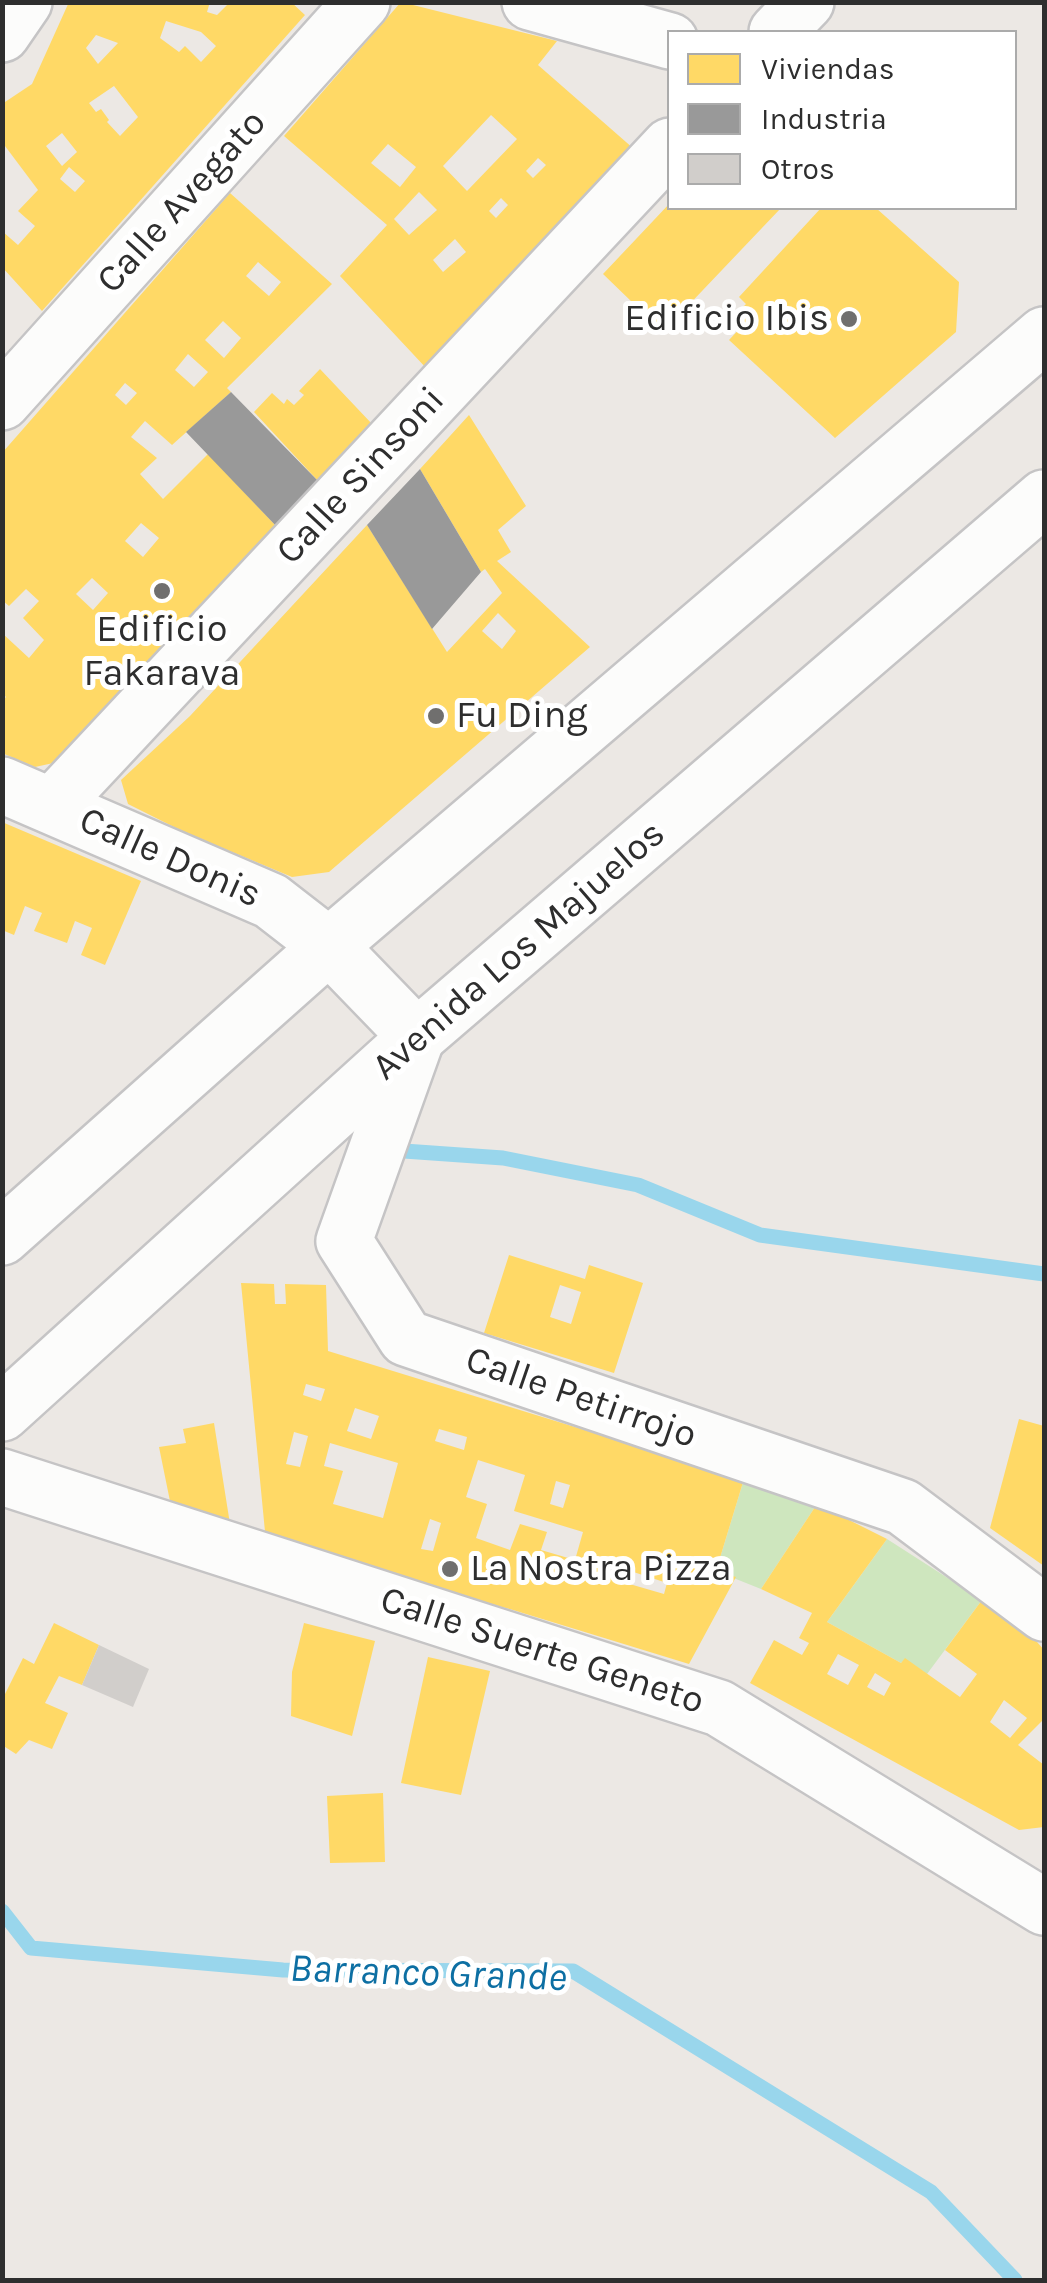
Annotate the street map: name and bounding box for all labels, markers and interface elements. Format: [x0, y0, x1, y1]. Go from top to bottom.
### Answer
legend [667, 30, 1017, 210]
text: Viviendas [761, 51, 894, 87]
street label: Calle Avegato [88, 101, 276, 303]
text: Industria [761, 101, 887, 137]
text: Otros [761, 151, 835, 187]
place label: Edificio Ibis [624, 296, 829, 342]
marker: Edificio Ibis [838, 308, 860, 330]
street label: Calle Sinsoni [267, 378, 455, 574]
marker: Edificio Fakarava [151, 580, 173, 602]
place label: Edificio Fakarava [84, 607, 240, 696]
place label: Fu Ding [456, 693, 588, 739]
marker: Fu Ding [425, 705, 447, 727]
street label: Calle Donis [72, 798, 268, 918]
street label: Avenida Los Majuelos [363, 812, 675, 1090]
street label: Calle Petirrojo [460, 1337, 702, 1459]
place label: La Nostra Pizza [470, 1546, 732, 1592]
marker: La Nostra Pizza [439, 1558, 461, 1580]
street label: Calle Suerte Geneto [374, 1577, 710, 1725]
water label: Barranco Grande [289, 1945, 567, 2003]

